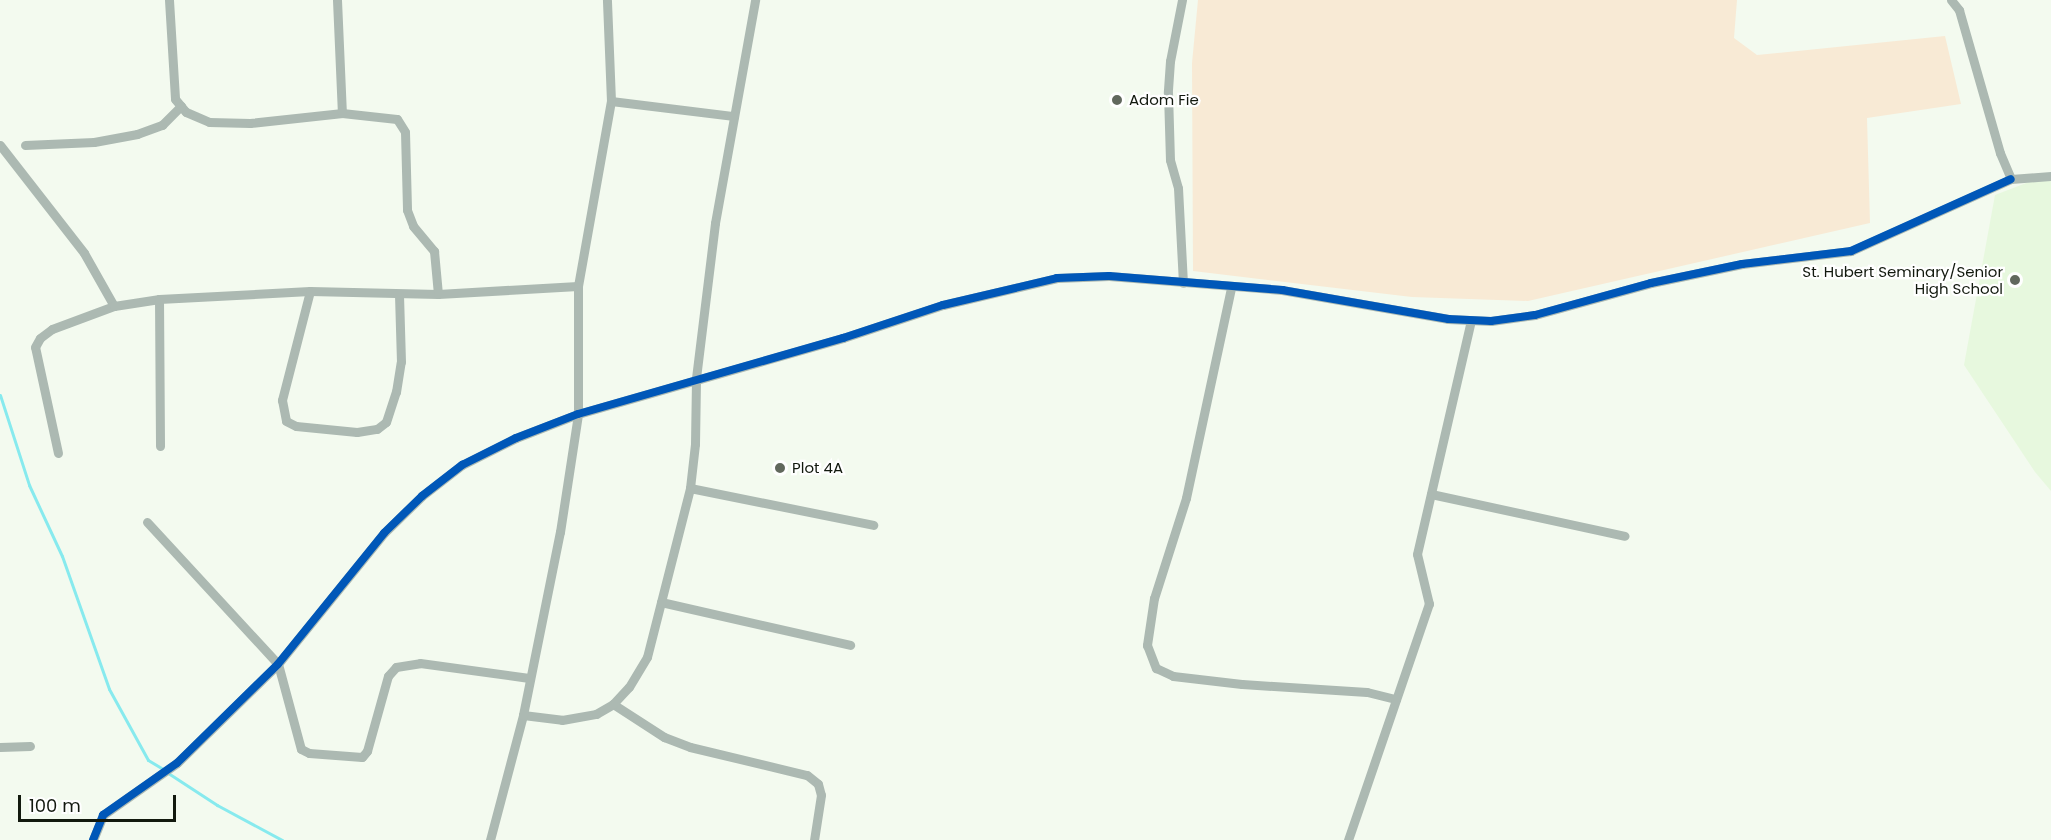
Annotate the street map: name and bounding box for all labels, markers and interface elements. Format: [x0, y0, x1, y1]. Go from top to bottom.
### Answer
place label: Adom Fie [1129, 91, 1199, 109]
marker: Adom Fie [1110, 93, 1124, 107]
place label: St. Hubert Seminary/Senior High School [1802, 262, 2003, 297]
marker: St. Hubert Seminary/Senior High School [2008, 273, 2022, 287]
place label: Plot 4A [792, 459, 843, 477]
marker: Plot 4A [773, 461, 787, 475]
scale bar [21, 783, 178, 821]
text: 100 m [29, 793, 81, 818]

